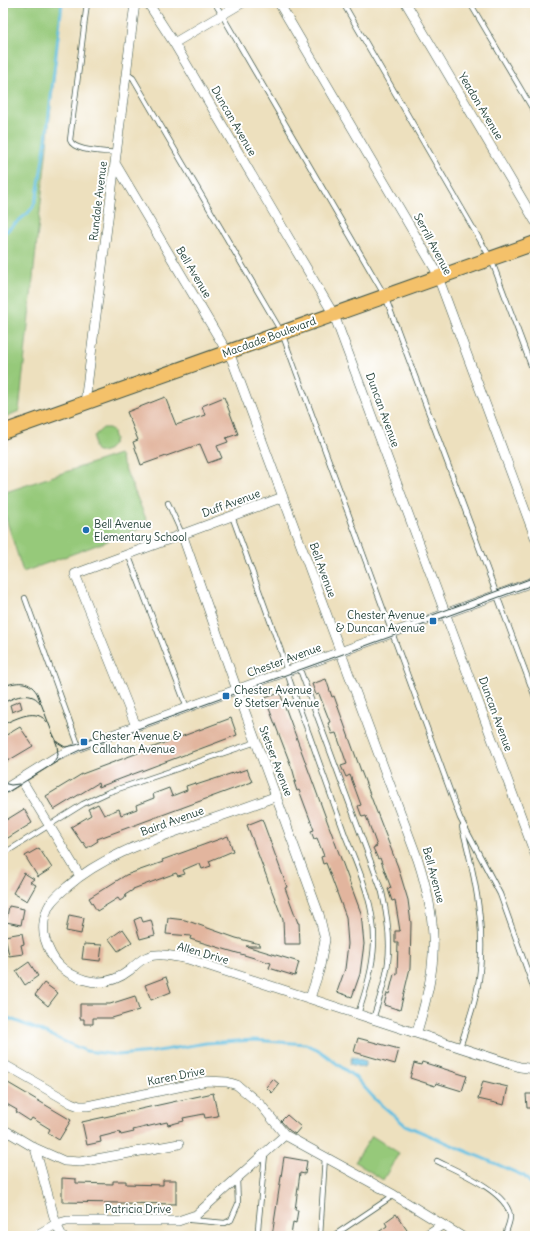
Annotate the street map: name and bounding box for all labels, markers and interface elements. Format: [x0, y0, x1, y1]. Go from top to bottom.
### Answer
street label: Yeadon Avenue [455, 70, 507, 142]
street label: Duncan Avenue [208, 84, 260, 158]
street label: Rundale Avenue [86, 160, 110, 242]
street label: Serrill Avenue [411, 211, 455, 277]
street label: Bell Avenue [173, 244, 215, 300]
street label: Macdade Boulevard [220, 313, 318, 360]
street label: Duncan Avenue [363, 371, 403, 449]
street label: Duff Avenue [200, 486, 262, 520]
place label: Bell Avenue Elementary School [94, 517, 187, 544]
marker: Bell Avenue Elementary School [81, 525, 91, 535]
street label: Bell Avenue [307, 541, 339, 599]
place label: Chester Avenue & Duncan Avenue [336, 608, 425, 635]
marker: Chester Avenue & Duncan Avenue [428, 616, 438, 626]
street label: Chester Avenue [245, 640, 323, 680]
street label: Duncan Avenue [476, 675, 516, 753]
place label: Chester Avenue & Stetser Avenue [234, 683, 319, 710]
marker: Chester Avenue & Stetser Avenue [221, 691, 231, 701]
street label: Stetser Avenue [256, 724, 296, 798]
place label: Chester Avenue & Callahan Avenue [92, 729, 182, 756]
marker: Chester Avenue & Callahan Avenue [79, 737, 89, 747]
street label: Baird Avenue [138, 803, 206, 839]
street label: Bell Avenue [420, 845, 448, 905]
street label: Allen Drive [176, 939, 230, 967]
street label: Karen Drive [146, 1064, 206, 1088]
street label: Patricia Drive [105, 1202, 171, 1216]

